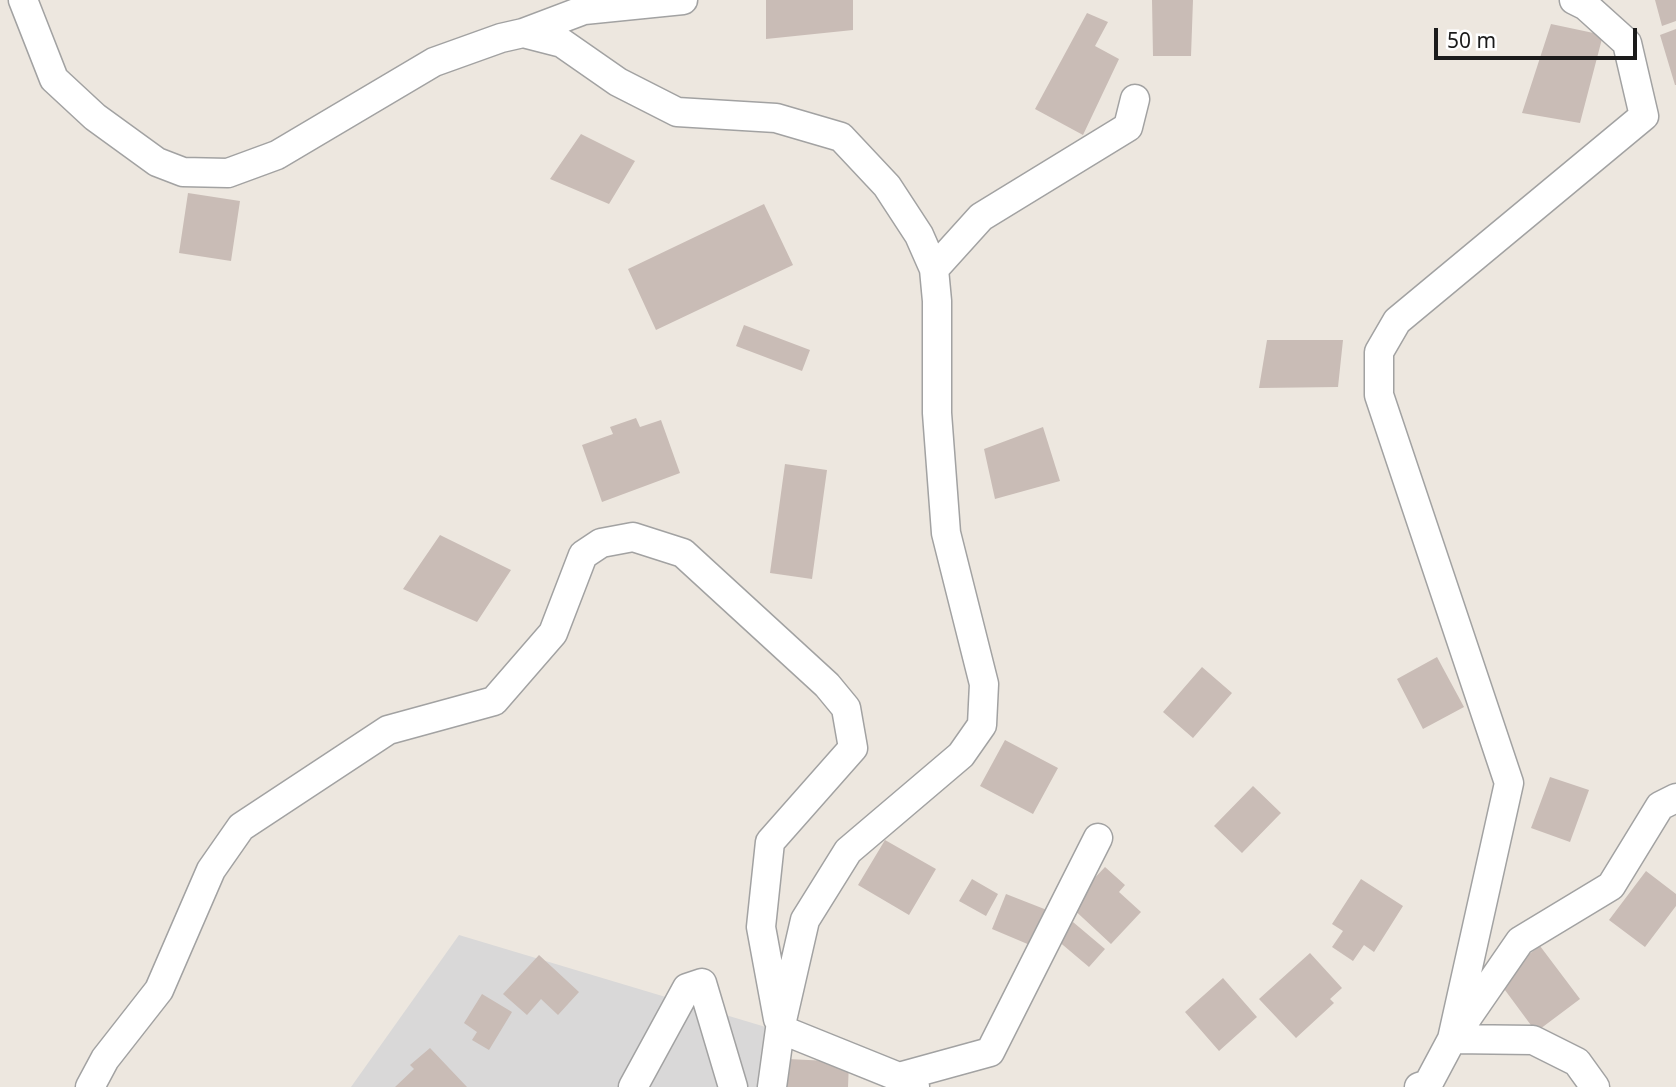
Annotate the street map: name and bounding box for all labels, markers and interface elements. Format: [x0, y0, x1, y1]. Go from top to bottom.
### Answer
scale bar [1438, 14, 1641, 58]
text: 50 m [1447, 26, 1496, 54]

